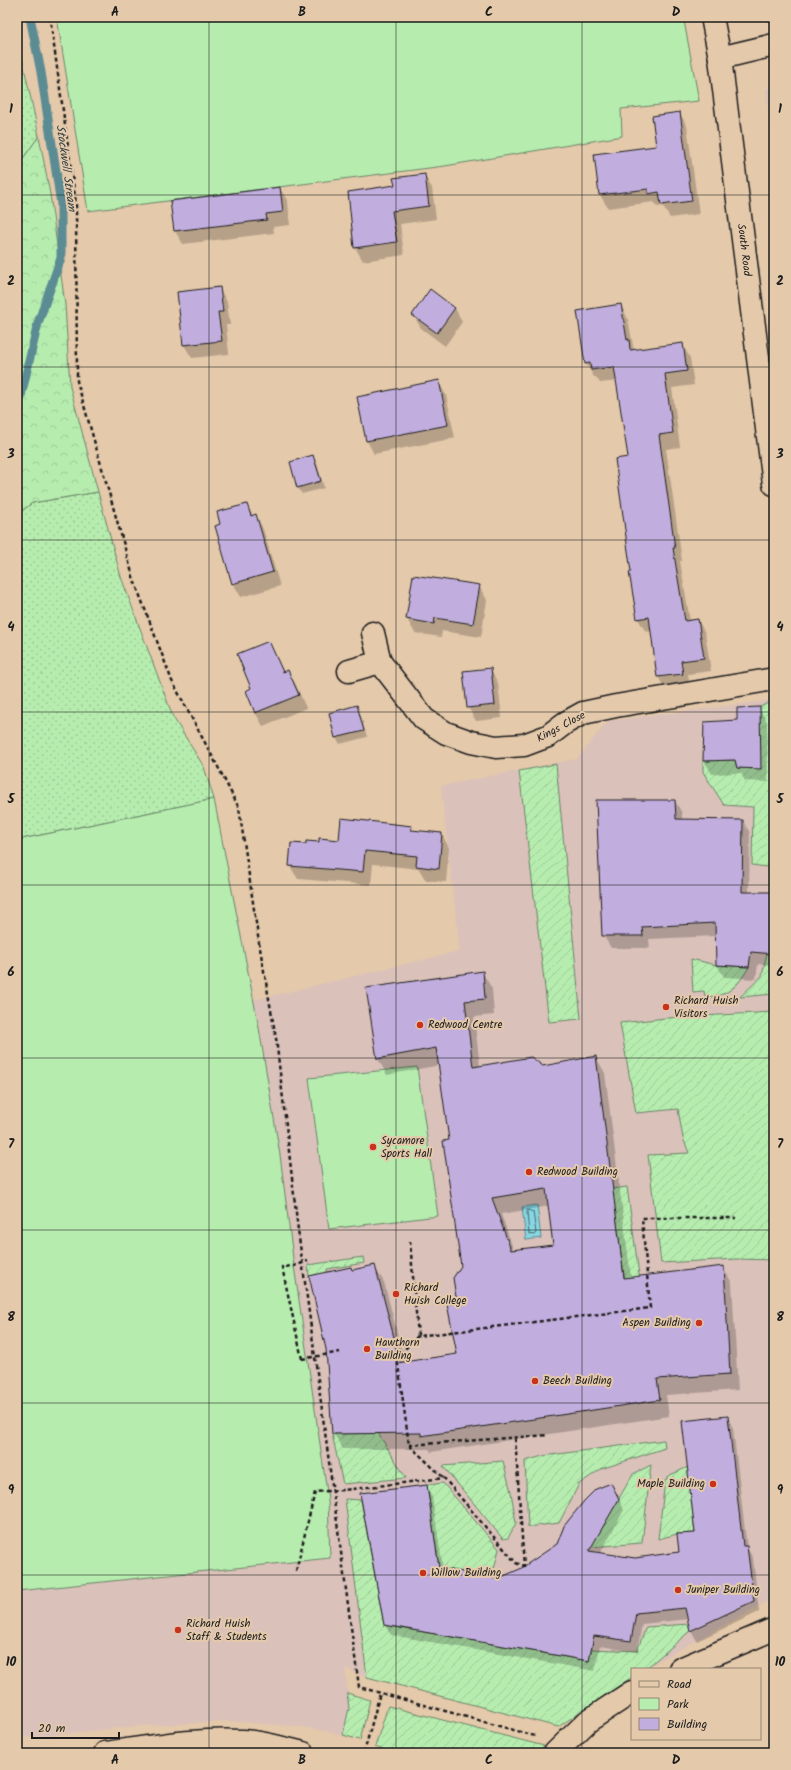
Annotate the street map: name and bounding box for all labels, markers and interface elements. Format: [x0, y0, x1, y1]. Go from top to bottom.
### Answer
text: A [111, 2, 119, 23]
text: B [298, 2, 306, 23]
text: C [485, 2, 493, 23]
text: D [672, 2, 681, 23]
text: 1 [9, 99, 13, 120]
text: 1 [778, 99, 782, 120]
water label: Stockwell Stream [51, 124, 82, 214]
street label: South Road [732, 223, 756, 278]
text: 2 [7, 271, 15, 292]
text: 2 [776, 271, 784, 292]
text: 3 [6, 444, 15, 465]
text: 3 [775, 444, 784, 465]
text: 4 [7, 617, 15, 638]
text: 4 [776, 617, 784, 638]
street label: Kings Close [533, 707, 589, 747]
text: 5 [7, 789, 16, 810]
text: 5 [776, 789, 785, 810]
text: 6 [7, 962, 15, 983]
text: 6 [776, 962, 784, 983]
place label: Richard Huish Visitors [674, 992, 738, 1023]
marker: Richard Huish Visitors [661, 1002, 671, 1012]
place label: Redwood Centre [428, 1016, 502, 1034]
marker: Redwood Centre [415, 1020, 425, 1030]
place label: Sycamore Sports Hall [381, 1132, 432, 1163]
text: 7 [8, 1134, 15, 1155]
text: 7 [777, 1134, 784, 1155]
marker: Sycamore Sports Hall [368, 1142, 378, 1152]
place label: Redwood Building [537, 1163, 618, 1181]
marker: Redwood Building [524, 1167, 534, 1177]
place label: Richard Huish College [404, 1279, 466, 1310]
marker: Richard Huish College [391, 1289, 401, 1299]
text: 8 [7, 1307, 15, 1328]
text: 8 [776, 1307, 784, 1328]
place label: Aspen Building [622, 1314, 691, 1332]
marker: Aspen Building [694, 1318, 704, 1328]
place label: Hawthorn Building [375, 1334, 420, 1365]
marker: Hawthorn Building [362, 1344, 372, 1354]
place label: Beech Building [543, 1372, 612, 1390]
marker: Beech Building [530, 1376, 540, 1386]
place label: Maple Building [637, 1475, 705, 1493]
marker: Maple Building [708, 1479, 718, 1489]
text: 9 [8, 1480, 15, 1501]
text: 9 [777, 1480, 784, 1501]
place label: Willow Building [431, 1564, 501, 1582]
marker: Willow Building [418, 1568, 428, 1578]
place label: Juniper Building [686, 1581, 760, 1599]
marker: Juniper Building [673, 1585, 683, 1595]
place label: Richard Huish Staff & Students [186, 1615, 267, 1646]
marker: Richard Huish Staff & Students [173, 1625, 183, 1635]
text: 10 [6, 1652, 17, 1673]
text: 10 [775, 1652, 786, 1673]
legend [631, 1668, 761, 1740]
text: Road [667, 1675, 692, 1694]
text: Park [667, 1695, 689, 1714]
scale bar [32, 1714, 119, 1740]
text: Building [667, 1715, 707, 1734]
text: 20 m [38, 1719, 66, 1738]
text: A [111, 1750, 119, 1770]
text: B [298, 1750, 306, 1770]
text: C [485, 1750, 493, 1770]
text: D [672, 1750, 681, 1770]

